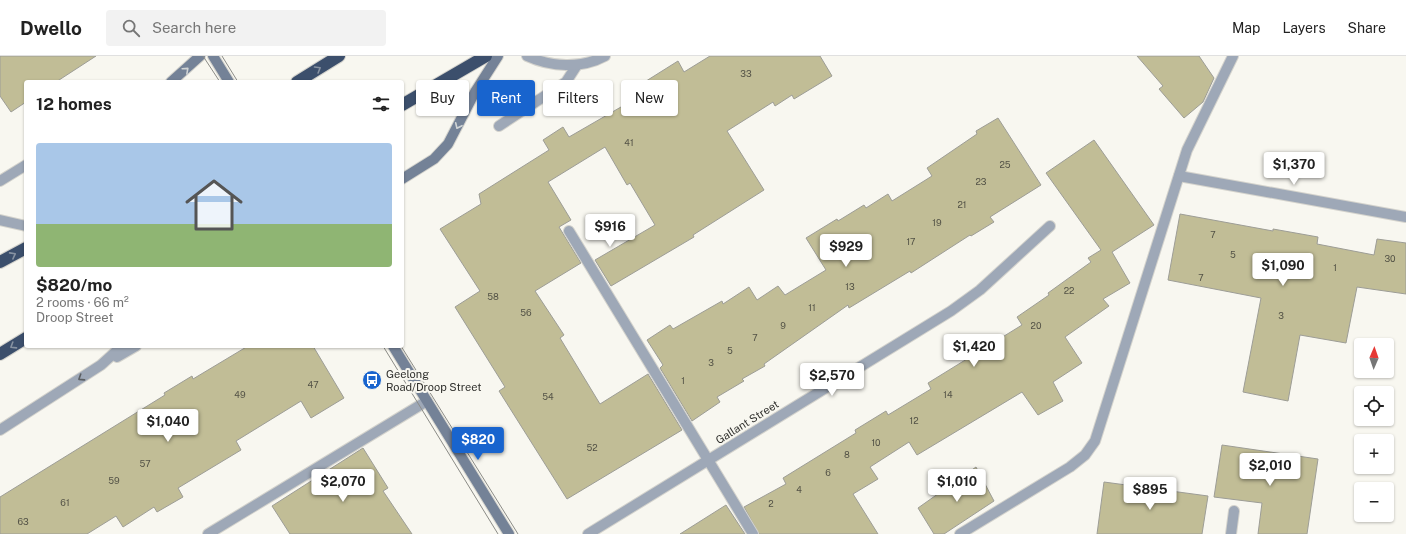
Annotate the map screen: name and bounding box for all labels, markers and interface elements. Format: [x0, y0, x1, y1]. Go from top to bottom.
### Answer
search box [106, 10, 386, 46]
text: Dwello [20, 17, 82, 39]
icon: search [120, 17, 142, 39]
text: Search here [152, 19, 236, 36]
text: Map [1232, 20, 1260, 36]
text: Layers [1282, 20, 1326, 36]
text: Share [1348, 20, 1386, 36]
one-way arrow [314, 66, 321, 74]
one-way arrow [181, 67, 189, 74]
house number: 33 [740, 68, 752, 79]
chip: Buy [416, 80, 469, 116]
chip: Rent [477, 80, 535, 116]
chip: Filters [543, 80, 613, 116]
chip: New [621, 80, 678, 116]
icon: filters [370, 93, 392, 115]
text: 12 homes [36, 94, 112, 114]
one-way arrow [455, 122, 463, 130]
house number: 41 [624, 137, 634, 148]
pin: $1,370 [1261, 152, 1327, 186]
text: $1,370 [1273, 157, 1315, 172]
house number: 25 [999, 159, 1011, 170]
icon: home [178, 169, 250, 241]
house number: 23 [975, 176, 987, 187]
house number: 21 [957, 199, 967, 210]
pin: $916 [586, 214, 634, 248]
house number: 19 [932, 217, 942, 228]
text: $916 [594, 219, 626, 234]
house number: 7 [1210, 229, 1216, 240]
pin: $929 [822, 234, 870, 268]
house number: 17 [906, 236, 916, 247]
text: $929 [829, 239, 863, 254]
house number: 5 [1230, 249, 1236, 260]
one-way arrow [9, 252, 16, 260]
pin: $1,090 [1250, 253, 1316, 287]
house number: 30 [1384, 253, 1396, 264]
text: $1,090 [1261, 258, 1305, 273]
house number: 1 [1333, 262, 1337, 273]
house number: 7 [1198, 272, 1204, 283]
text: $820/mo [36, 275, 112, 295]
house number: 13 [845, 281, 855, 292]
house number: 22 [1064, 285, 1074, 296]
house number: 58 [487, 291, 499, 302]
text: 2 rooms · 66 m² [36, 295, 129, 310]
house number: 11 [808, 302, 816, 313]
house number: 56 [520, 307, 532, 318]
text: Droop Street [36, 310, 113, 325]
house number: 3 [1278, 310, 1284, 321]
house number: 9 [780, 320, 786, 331]
house number: 20 [1031, 320, 1042, 331]
house number: 7 [752, 332, 758, 343]
pin: $1,420 [941, 334, 1007, 368]
north arrow [1354, 338, 1394, 378]
map controls [1354, 338, 1394, 522]
text: $1,420 [952, 339, 996, 354]
one-way arrow [10, 342, 17, 349]
house number: 5 [727, 345, 733, 356]
house number: 3 [708, 357, 714, 368]
pin: $2,570 [799, 363, 865, 397]
place label: Geelong Road/Droop Street [386, 368, 481, 393]
text: $2,570 [809, 368, 855, 383]
bus stop icon: Geelong Road/Droop Street [361, 369, 383, 391]
one-way arrow [78, 374, 85, 381]
house number: 1 [681, 375, 685, 386]
house number: 47 [307, 379, 319, 390]
button: locate [1354, 386, 1394, 426]
house number: 49 [234, 389, 246, 400]
house number: 14 [943, 389, 953, 400]
house number: 54 [542, 391, 554, 402]
street label: Gallant Street [713, 398, 781, 446]
pin: $1,040 [135, 409, 201, 443]
text: $1,040 [146, 414, 190, 429]
house number: 12 [909, 415, 919, 426]
pin: $820 [454, 427, 502, 461]
text: $820 [461, 432, 495, 447]
button: + [1354, 434, 1394, 474]
house number: 10 [871, 437, 881, 448]
house number: 52 [586, 442, 598, 453]
house number: 8 [844, 449, 850, 460]
pin: $2,010 [1237, 453, 1303, 487]
house number: 57 [139, 458, 151, 469]
text: $2,010 [1248, 458, 1292, 473]
house number: 6 [825, 467, 831, 478]
pin: $2,070 [310, 469, 376, 503]
pin: $1,010 [924, 469, 990, 503]
text: $2,070 [320, 474, 366, 489]
text: $1,010 [937, 474, 977, 489]
house number: 59 [108, 475, 120, 486]
pin: $895 [1126, 477, 1174, 511]
text: $895 [1133, 482, 1167, 497]
button: − [1354, 482, 1394, 522]
house number: 4 [796, 484, 802, 495]
house number: 61 [60, 497, 70, 508]
house number: 2 [768, 498, 774, 509]
house number: 63 [17, 516, 29, 527]

